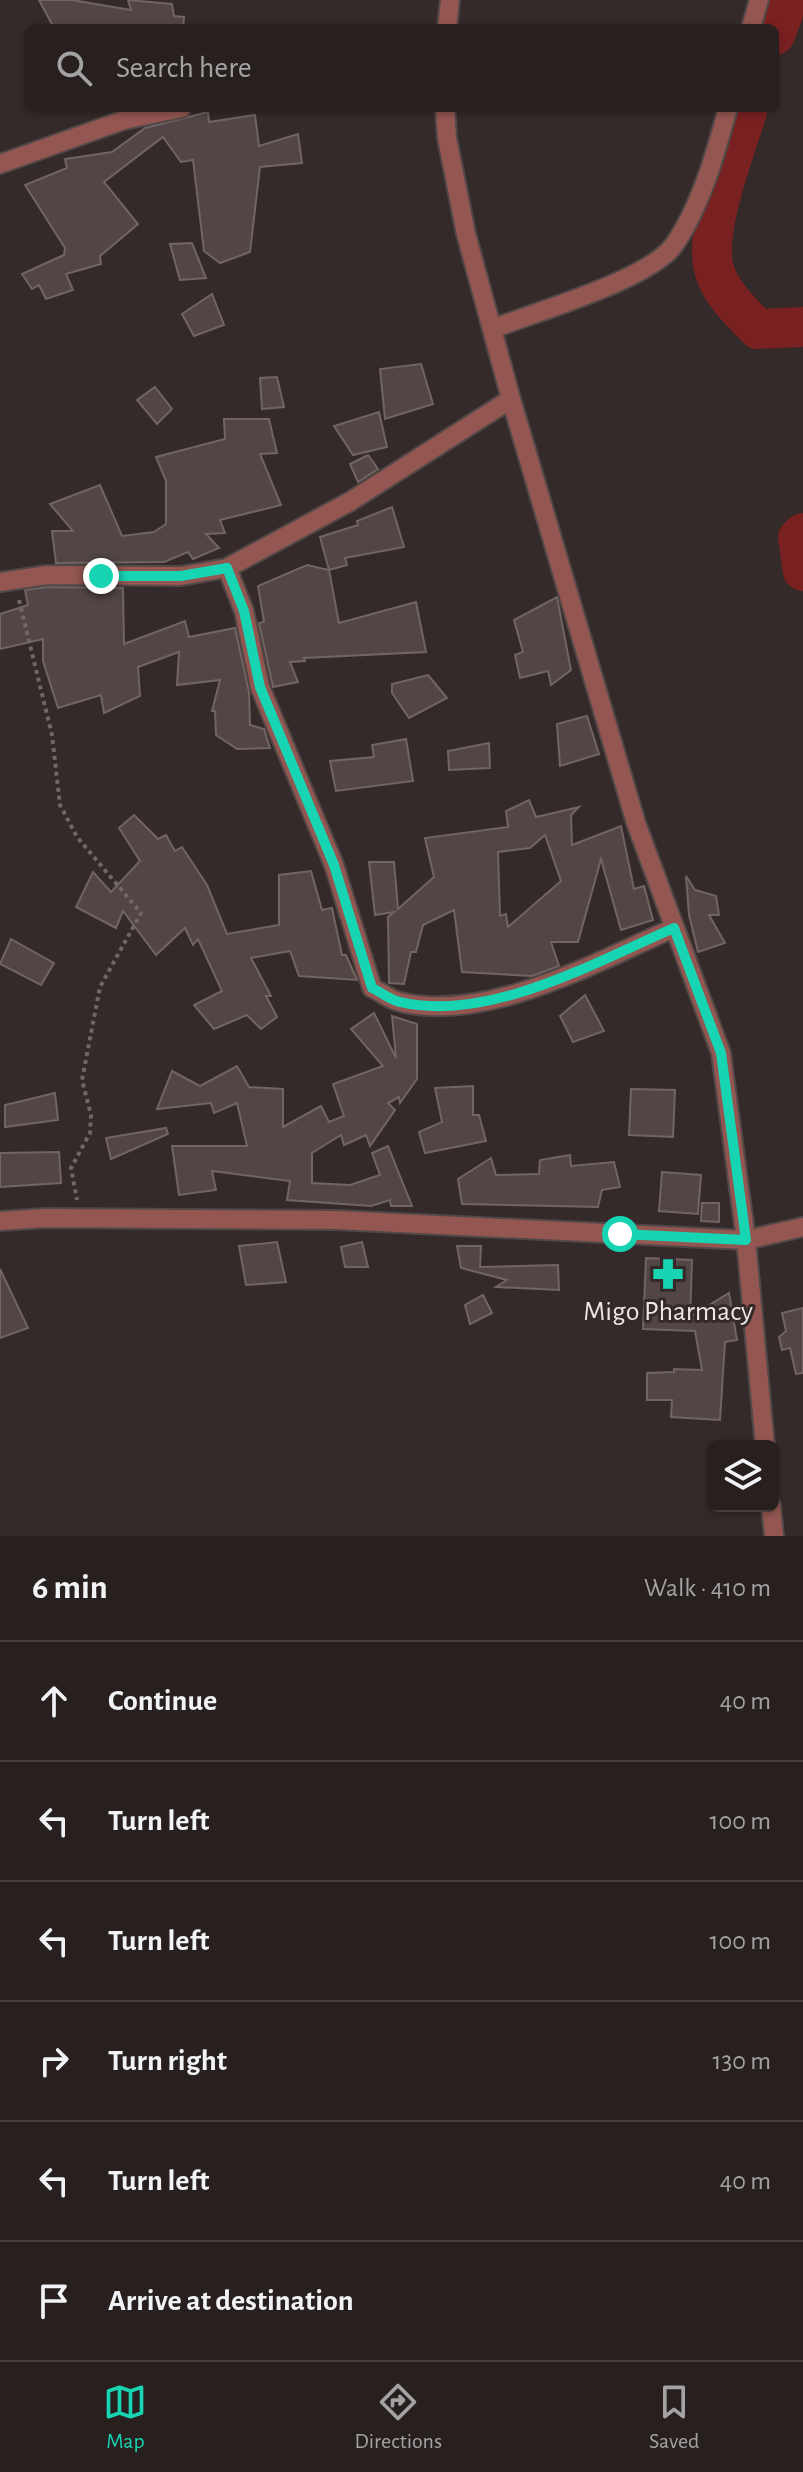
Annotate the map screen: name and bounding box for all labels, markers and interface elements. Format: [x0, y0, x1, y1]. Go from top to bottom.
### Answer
search box [24, 24, 779, 112]
icon: search [52, 46, 96, 90]
text: Search here [116, 53, 252, 83]
route end [83, 558, 119, 594]
route start [602, 1216, 638, 1252]
pharmacy icon: Migo Pharmacy [651, 1257, 685, 1291]
place label: Migo Pharmacy [583, 1298, 753, 1326]
map controls [707, 1440, 779, 1512]
button: layers [707, 1440, 779, 1512]
text: 6 min [32, 1571, 108, 1605]
text: Walk · 410 m [644, 1575, 771, 1601]
icon: ahead [32, 1679, 76, 1723]
text: Continue [108, 1686, 217, 1716]
text: 40 m [720, 1688, 771, 1714]
icon: left [32, 1799, 76, 1843]
text: Turn left [108, 1806, 209, 1836]
text: 100 m [710, 1808, 771, 1834]
icon: left [32, 1919, 76, 1963]
text: Turn left [108, 1926, 209, 1956]
text: 100 m [710, 1928, 771, 1954]
icon: right [32, 2039, 76, 2083]
text: Turn right [108, 2046, 227, 2076]
text: 130 m [713, 2048, 771, 2074]
icon: left [32, 2159, 76, 2203]
text: Turn left [108, 2166, 209, 2196]
text: 40 m [720, 2168, 771, 2194]
icon: arrive [32, 2279, 76, 2323]
text: Arrive at destination [108, 2286, 354, 2316]
tab: Map [103, 2380, 147, 2454]
tab: Directions [354, 2380, 442, 2454]
tab: Saved [649, 2380, 699, 2454]

